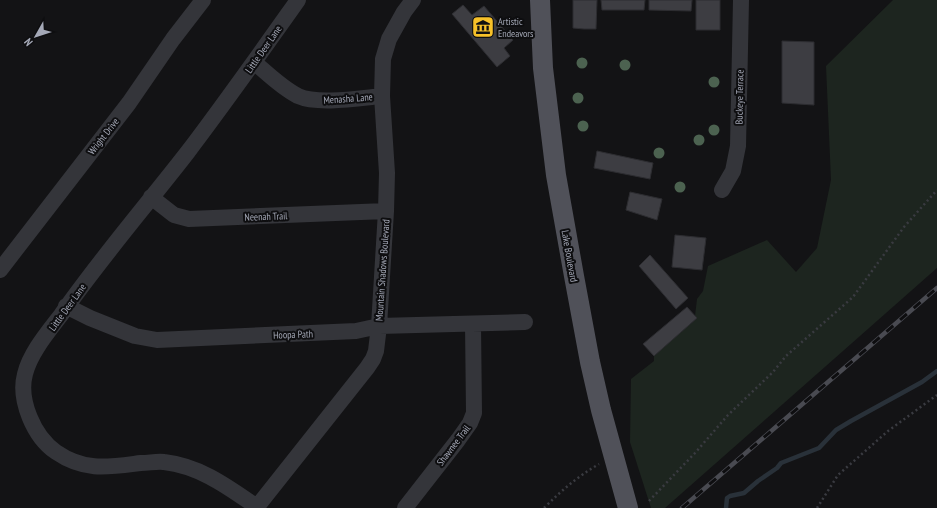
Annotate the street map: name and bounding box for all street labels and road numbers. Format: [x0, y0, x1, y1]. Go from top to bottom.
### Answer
street label: Little Deer Lane [242, 23, 285, 76]
street label: Buckeye Terrace [733, 70, 746, 124]
street label: Menasha Lane [323, 90, 373, 107]
street label: Wright Drive [85, 115, 122, 157]
street label: Neenah Trail [244, 209, 288, 224]
street label: Mountain Shadows Boulevard [372, 219, 393, 321]
street label: Lake Boulevard [559, 229, 580, 283]
street label: Little Deer Lane [46, 281, 89, 333]
street label: Hoopa Path [273, 327, 313, 342]
street label: Shawnee Trail [434, 422, 473, 468]

